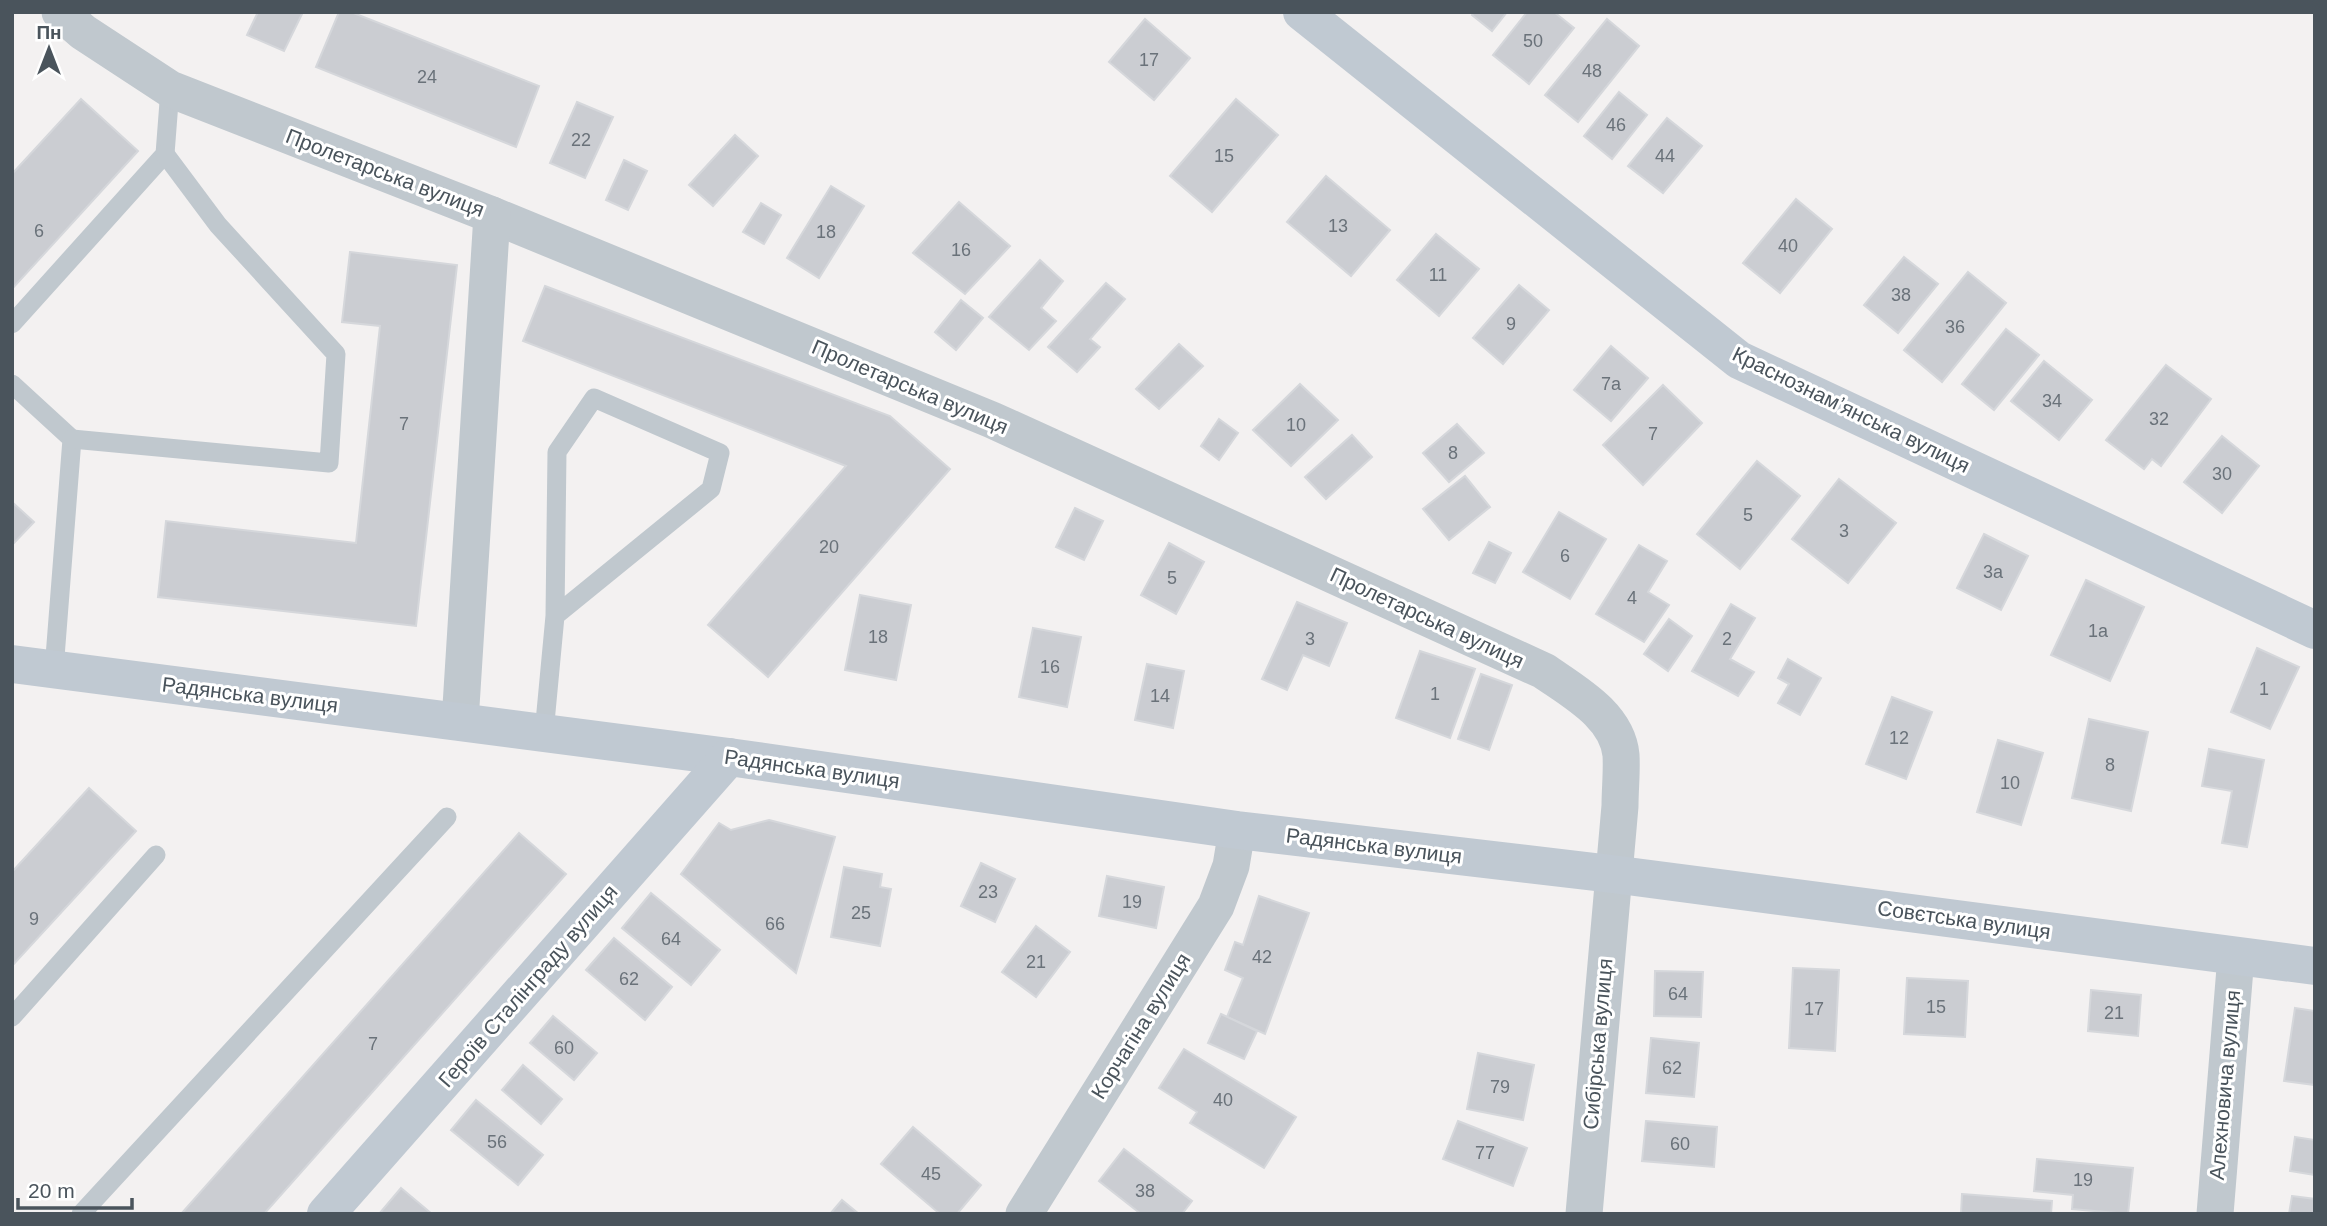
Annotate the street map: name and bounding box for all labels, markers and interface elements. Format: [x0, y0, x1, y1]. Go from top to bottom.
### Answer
north arrow [14, 14, 84, 84]
text: Пн [36, 22, 62, 43]
house number: 50 [1523, 31, 1543, 51]
house number: 17 [1139, 50, 1159, 70]
house number: 48 [1582, 61, 1602, 81]
house number: 24 [417, 67, 437, 87]
house number: 46 [1606, 115, 1626, 135]
street label: Пролетарська вулиця [283, 124, 488, 221]
house number: 22 [571, 130, 591, 150]
house number: 15 [1214, 146, 1234, 166]
house number: 44 [1655, 146, 1675, 166]
house number: 13 [1328, 216, 1348, 236]
house number: 6 [34, 221, 44, 241]
house number: 18 [816, 222, 836, 242]
house number: 40 [1778, 236, 1798, 256]
house number: 16 [951, 240, 971, 260]
house number: 11 [1429, 265, 1447, 285]
house number: 38 [1891, 285, 1911, 305]
house number: 9 [1506, 314, 1516, 334]
house number: 36 [1945, 317, 1965, 337]
street label: Пролетарська вулиця [809, 335, 1012, 438]
street label: Краснознамʼянська вулиця [1729, 342, 1973, 477]
house number: 7а [1601, 374, 1622, 394]
house number: 34 [2042, 391, 2062, 411]
house number: 32 [2149, 409, 2169, 429]
house number: 7 [399, 414, 409, 434]
house number: 10 [1286, 415, 1306, 435]
house number: 7 [1648, 424, 1658, 444]
house number: 8 [1448, 443, 1458, 463]
house number: 30 [2212, 464, 2232, 484]
house number: 5 [1743, 505, 1753, 525]
house number: 3 [1839, 521, 1849, 541]
house number: 20 [819, 537, 839, 557]
house number: 6 [1560, 546, 1570, 566]
house number: 3а [1983, 562, 2004, 582]
street label: Пролетарська вулиця [1327, 563, 1528, 672]
house number: 5 [1167, 568, 1177, 588]
house number: 4 [1627, 588, 1637, 608]
house number: 1а [2088, 621, 2109, 641]
house number: 18 [868, 627, 888, 647]
house number: 3 [1305, 629, 1315, 649]
house number: 2 [1722, 629, 1732, 649]
house number: 16 [1040, 657, 1060, 677]
street label: Радянська вулиця [161, 672, 339, 717]
house number: 1 [2259, 679, 2269, 699]
house number: 1 [1430, 684, 1440, 704]
house number: 14 [1150, 686, 1170, 706]
house number: 12 [1889, 728, 1909, 748]
street label: Радянська вулиця [723, 745, 901, 792]
house number: 8 [2105, 755, 2115, 775]
house number: 10 [2000, 773, 2020, 793]
street label: Радянська вулиця [1285, 823, 1463, 868]
street label: Героїв Сталінграду вулиця [434, 880, 622, 1091]
house number: 23 [978, 882, 998, 902]
house number: 19 [1122, 892, 1142, 912]
street label: Совєтська вулиця [1876, 896, 2052, 943]
house number: 25 [851, 903, 871, 923]
house number: 9 [29, 909, 39, 929]
house number: 66 [765, 914, 785, 934]
house number: 64 [661, 929, 681, 949]
house number: 42 [1252, 947, 1272, 967]
street label: Корчагіна вулиця [1086, 949, 1195, 1103]
house number: 21 [1026, 952, 1046, 972]
street label: Сибірська вулиця [1579, 957, 1616, 1131]
house number: 62 [619, 969, 639, 989]
house number: 64 [1668, 984, 1688, 1004]
street label: Алехновича вулиця [2205, 989, 2244, 1181]
house number: 15 [1926, 997, 1946, 1017]
house number: 17 [1804, 999, 1824, 1019]
house number: 21 [2104, 1003, 2124, 1023]
house number: 7 [368, 1034, 378, 1054]
house number: 60 [554, 1038, 574, 1058]
house number: 62 [1662, 1058, 1682, 1078]
house number: 79 [1490, 1077, 1510, 1097]
house number: 40 [1213, 1090, 1233, 1110]
house number: 56 [487, 1132, 507, 1152]
house number: 60 [1670, 1134, 1690, 1154]
house number: 77 [1475, 1143, 1495, 1163]
house number: 45 [921, 1164, 941, 1184]
scale bar [18, 1166, 131, 1210]
house number: 19 [2073, 1170, 2093, 1190]
text: 20 m [28, 1179, 75, 1202]
house number: 38 [1135, 1181, 1155, 1201]

